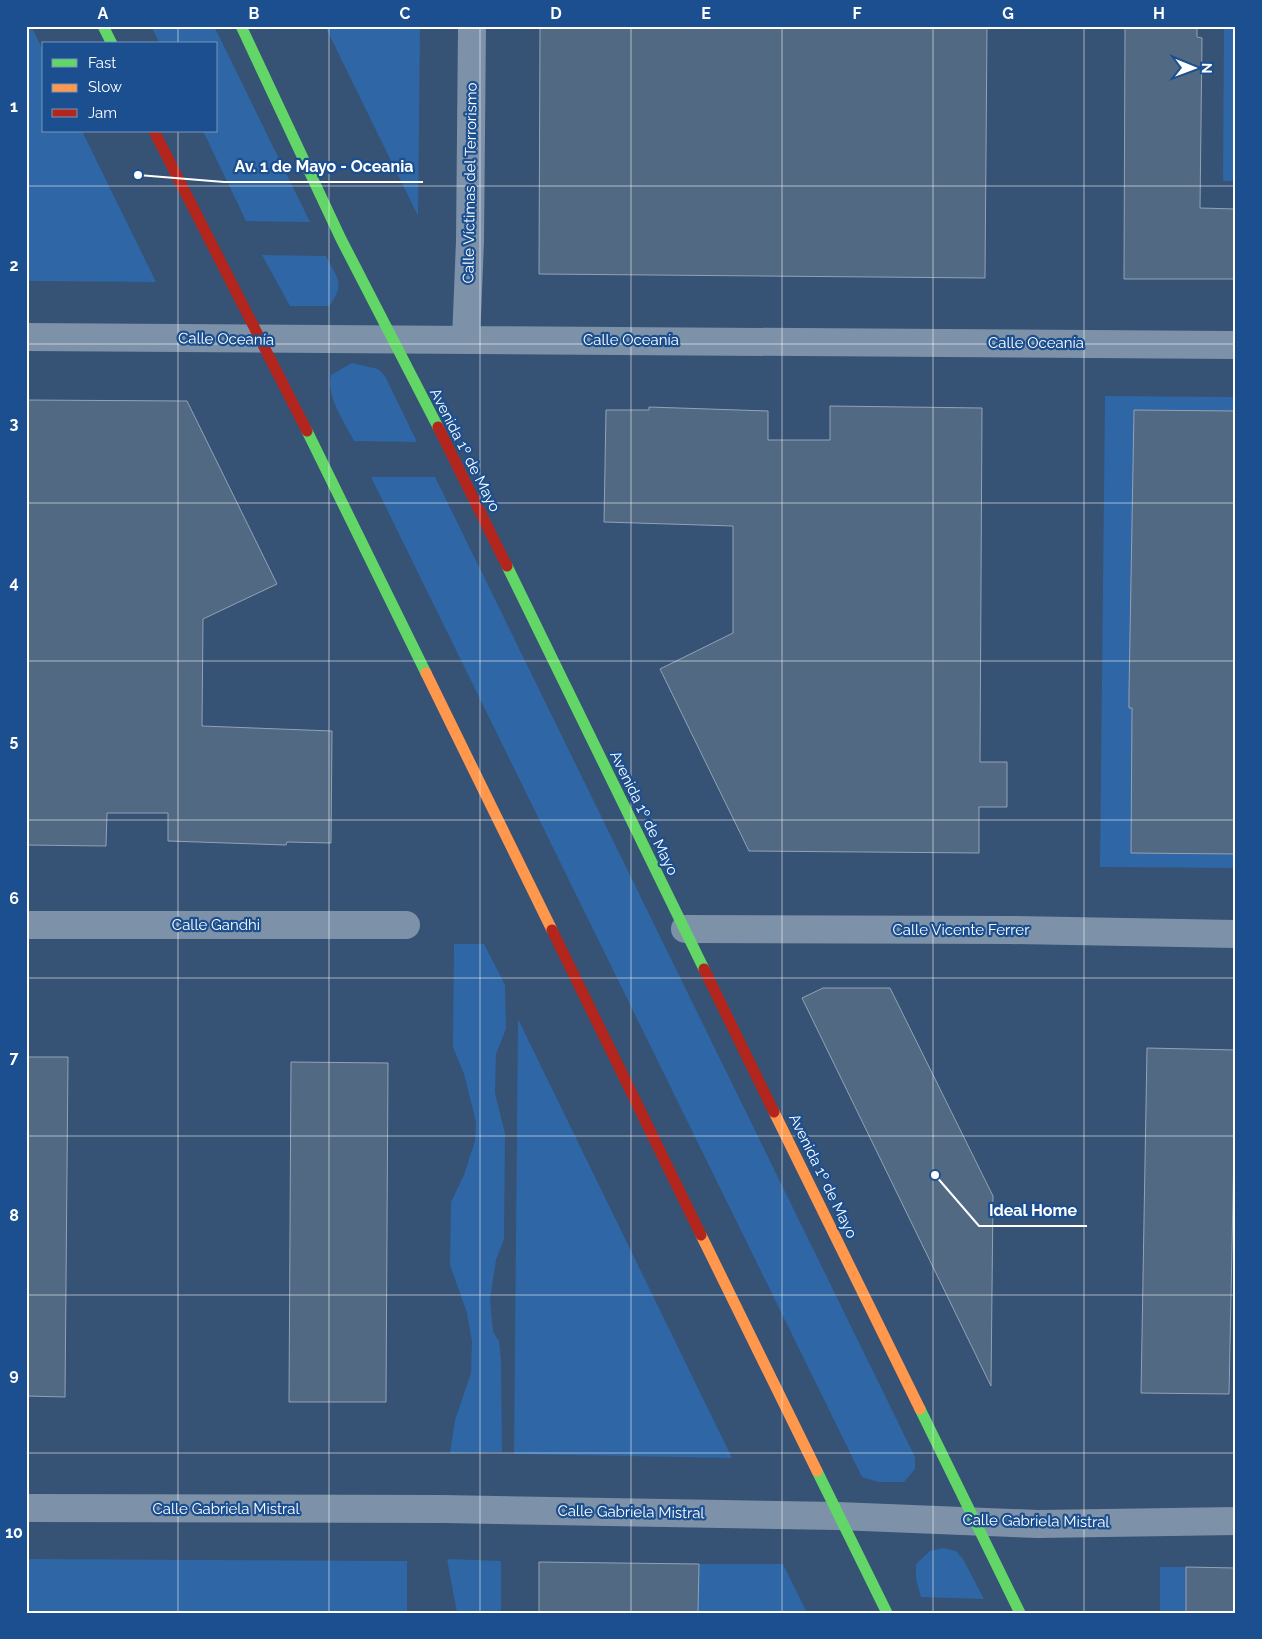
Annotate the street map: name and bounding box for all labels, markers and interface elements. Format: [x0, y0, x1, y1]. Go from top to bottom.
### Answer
text: A [98, 4, 109, 23]
text: B [249, 4, 260, 23]
text: C [400, 4, 411, 23]
text: D [550, 4, 562, 23]
text: E [701, 4, 711, 23]
text: F [852, 4, 862, 23]
text: G [1002, 4, 1014, 23]
text: H [1153, 4, 1165, 23]
legend [42, 42, 218, 132]
north arrow [1170, 42, 1220, 92]
text: Fast [88, 54, 116, 72]
text: N [1199, 63, 1215, 74]
text: Slow [88, 78, 122, 96]
street label: Calle Víctimas del Terrorismo [459, 82, 481, 284]
text: 1 [10, 97, 18, 116]
text: Jam [88, 104, 117, 122]
callout: Av. 1 de Mayo - Oceania [224, 151, 423, 182]
text: Av. 1 de Mayo - Oceania [235, 157, 413, 176]
text: 2 [9, 256, 19, 275]
street label: Calle Oceanía [178, 329, 274, 349]
street label: Calle Oceanía [583, 331, 679, 349]
street label: Calle Oceanía [988, 334, 1084, 352]
street label: Avenida 1º de Mayo [426, 385, 504, 515]
text: 3 [10, 414, 19, 433]
text: 4 [9, 573, 19, 592]
text: 5 [10, 731, 19, 750]
street label: Avenida 1º de Mayo [606, 748, 682, 878]
text: 6 [9, 889, 19, 908]
street label: Calle Gandhi [172, 916, 260, 934]
street label: Calle Vicente Ferrer [893, 921, 1030, 939]
text: 7 [10, 1048, 19, 1067]
street label: Avenida 1º de Mayo [785, 1111, 861, 1241]
callout: Ideal Home [979, 1195, 1087, 1226]
text: Ideal Home [989, 1201, 1077, 1220]
text: 8 [9, 1206, 19, 1225]
text: 9 [9, 1365, 19, 1384]
street label: Calle Gabriela Mistral [152, 1500, 300, 1518]
street label: Calle Gabriela Mistral [557, 1502, 706, 1522]
street label: Calle Gabriela Mistral [962, 1511, 1111, 1531]
text: 10 [5, 1523, 23, 1542]

